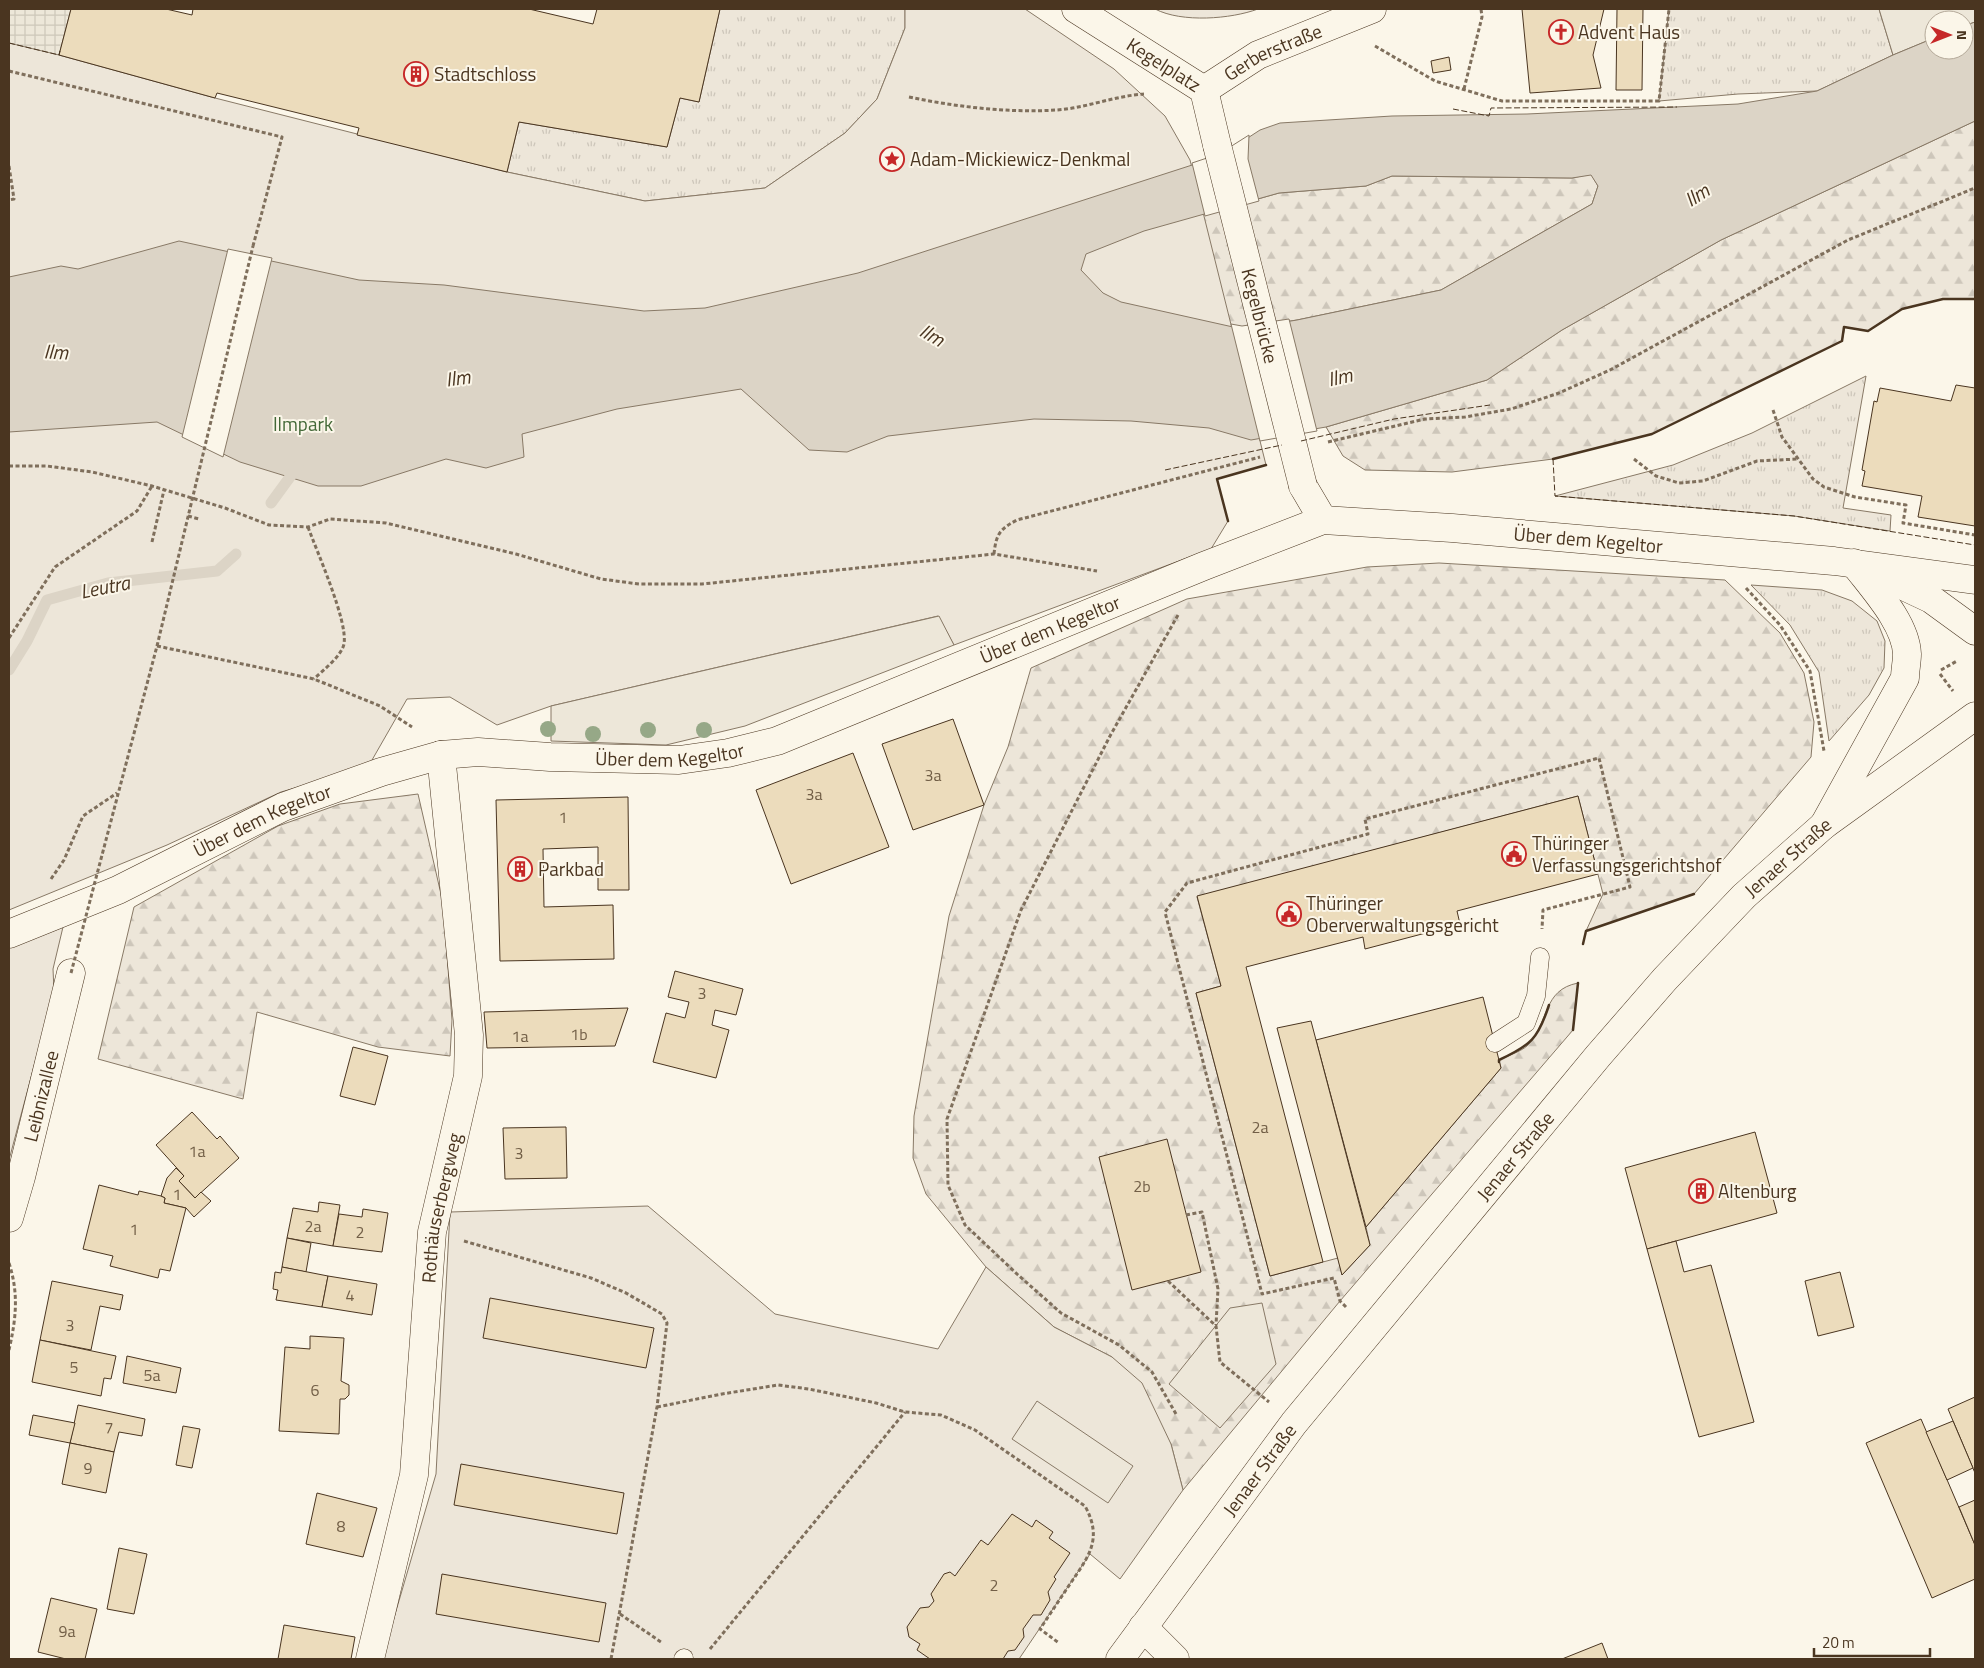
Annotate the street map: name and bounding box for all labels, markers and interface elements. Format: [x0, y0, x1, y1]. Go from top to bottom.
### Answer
north arrow [1924, 10, 1974, 60]
street label: Gerberstraße [1218, 16, 1326, 88]
place label: Advent Haus [1578, 17, 1680, 46]
church icon: Advent Haus [1548, 19, 1574, 45]
street label: Kegelplatz [1121, 30, 1207, 99]
text: N [1952, 30, 1973, 40]
place label: Stadtschloss [434, 59, 537, 88]
building icon: Stadtschloss [403, 61, 429, 87]
place label: Adam-Mickiewicz-Denkmal [910, 144, 1130, 173]
place icon: Adam-Mickiewicz-Denkmal [879, 146, 905, 172]
water label: Ilm [1678, 175, 1716, 214]
street label: Kegelbrücke [1235, 265, 1286, 366]
water label: Ilm [914, 315, 951, 354]
water label: Ilm [43, 335, 70, 368]
water label: Ilm [1325, 359, 1356, 394]
water label: Ilm [444, 360, 473, 395]
park label: Ilmpark [273, 409, 333, 438]
street label: Über dem Kegeltor [1513, 518, 1664, 560]
water label: Leutra [77, 566, 133, 606]
street label: Über dem Kegeltor [975, 587, 1125, 670]
street label: Über dem Kegeltor [595, 734, 748, 774]
house number: 3a [925, 763, 941, 787]
street label: Über dem Kegeltor [188, 776, 336, 864]
house number: 3a [806, 782, 822, 806]
house number: 1 [559, 805, 567, 829]
street label: Jenaer Straße [1737, 809, 1837, 904]
place label: Thüringer Verfassungsgerichtshof [1532, 828, 1722, 879]
public building icon: Thüringer Verfassungsgerichtshof [1501, 841, 1527, 867]
place label: Parkbad [538, 854, 604, 883]
building icon: Parkbad [507, 856, 533, 882]
place label: Thüringer Oberverwaltungsgericht [1306, 888, 1499, 939]
public building icon: Thüringer Oberverwaltungsgericht [1276, 901, 1302, 927]
house number: 3 [698, 981, 706, 1005]
house number: 1b [570, 1022, 588, 1046]
house number: 1a [512, 1024, 528, 1048]
street label: Leibnizallee [15, 1047, 66, 1145]
street label: Jenaer Straße [1469, 1105, 1561, 1207]
house number: 2a [1252, 1115, 1268, 1139]
street label: Rothäuserbergweg [413, 1130, 469, 1284]
house number: 1a [189, 1139, 205, 1163]
house number: 3 [515, 1141, 523, 1165]
house number: 2b [1133, 1174, 1151, 1198]
place label: Altenburg [1718, 1176, 1797, 1205]
building icon: Altenburg [1688, 1178, 1714, 1204]
house number: 1 [173, 1182, 181, 1206]
house number: 2a [305, 1214, 321, 1238]
house number: 1 [130, 1217, 138, 1241]
house number: 2 [356, 1220, 364, 1244]
house number: 4 [346, 1283, 355, 1307]
house number: 3 [66, 1313, 74, 1337]
house number: 5 [70, 1355, 79, 1379]
house number: 5a [144, 1363, 160, 1387]
house number: 6 [311, 1378, 320, 1402]
house number: 7 [105, 1415, 113, 1439]
street label: Jenaer Straße [1215, 1417, 1303, 1522]
house number: 9 [84, 1456, 93, 1480]
house number: 8 [337, 1514, 346, 1538]
house number: 2 [990, 1573, 998, 1597]
house number: 9a [59, 1619, 75, 1643]
scale bar [1814, 1626, 1930, 1658]
text: 20 m [1822, 1631, 1855, 1654]

